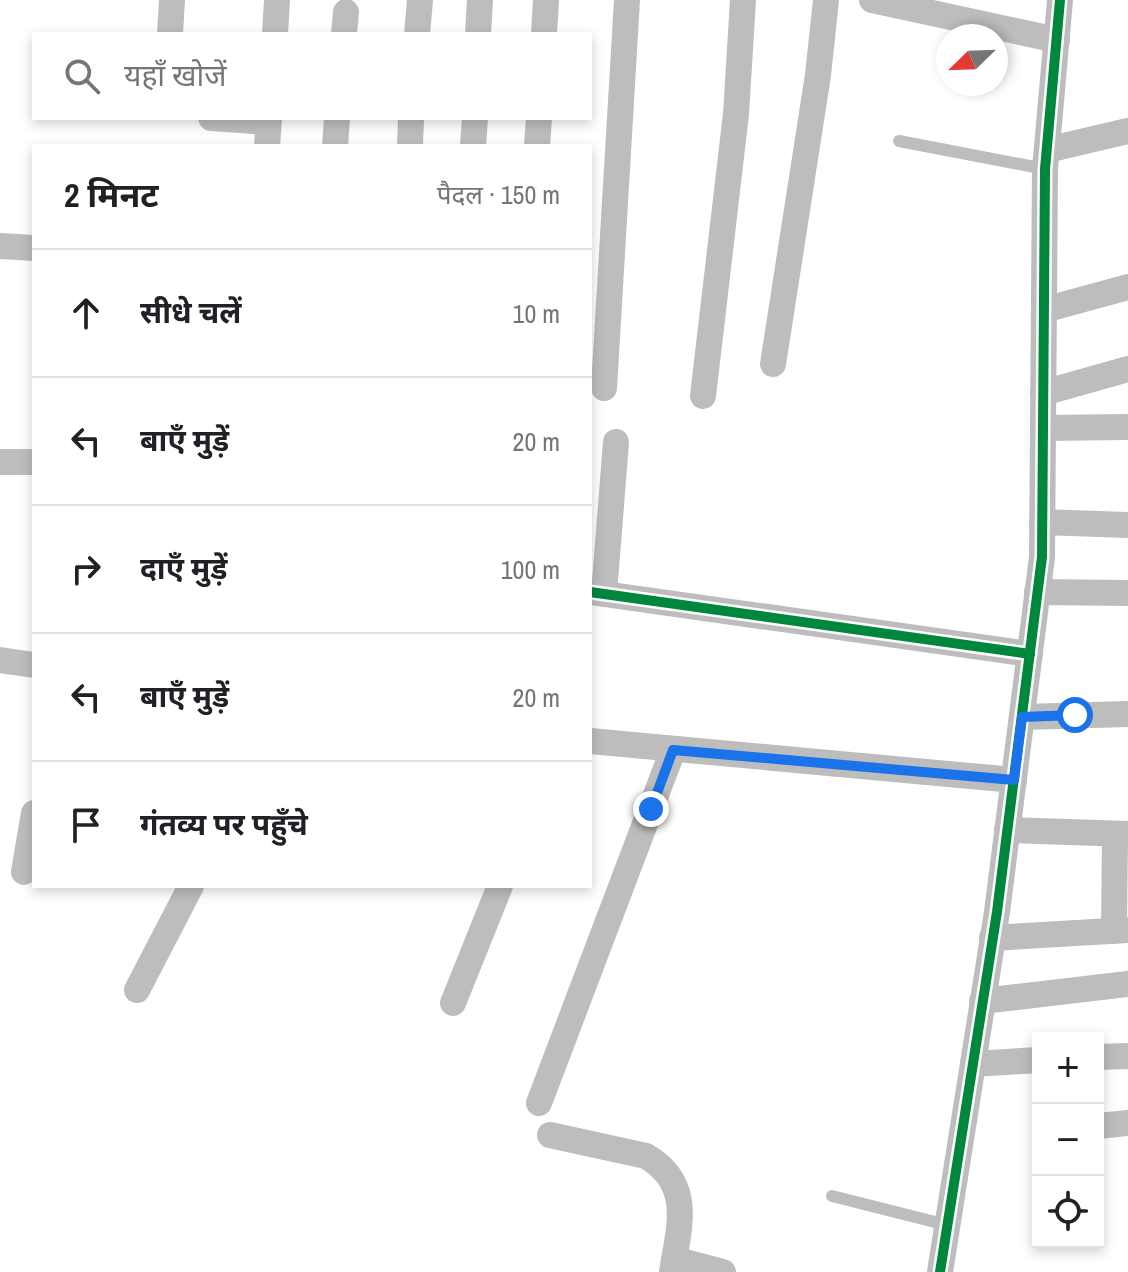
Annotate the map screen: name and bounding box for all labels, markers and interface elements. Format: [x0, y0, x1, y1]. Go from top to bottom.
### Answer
north arrow [936, 24, 1008, 96]
search box [32, 32, 592, 120]
icon: search [60, 54, 104, 98]
text: यहाँ खोजें [124, 55, 227, 95]
text: 2 मिनट [64, 172, 159, 218]
text: पैदल · 150 m [437, 177, 560, 212]
icon: ahead [64, 291, 108, 335]
text: सीधे चलें [140, 292, 241, 332]
text: 10 m [513, 296, 560, 331]
icon: left [64, 419, 108, 463]
text: बाएँ मुड़ें [140, 420, 229, 460]
text: 20 m [513, 424, 560, 459]
icon: right [64, 547, 108, 591]
text: दाएँ मुड़ें [140, 548, 227, 588]
text: 100 m [501, 552, 560, 587]
icon: left [64, 675, 108, 719]
text: बाएँ मुड़ें [140, 676, 229, 716]
text: 20 m [513, 680, 560, 715]
route start [1057, 697, 1093, 733]
route end [633, 791, 669, 827]
icon: arrive [64, 803, 108, 847]
text: गंतव्य पर पहुँचे [140, 804, 308, 844]
map controls [1032, 1032, 1104, 1248]
button: + [1032, 1032, 1104, 1104]
button: − [1032, 1104, 1104, 1176]
button: locate [1032, 1176, 1104, 1248]

